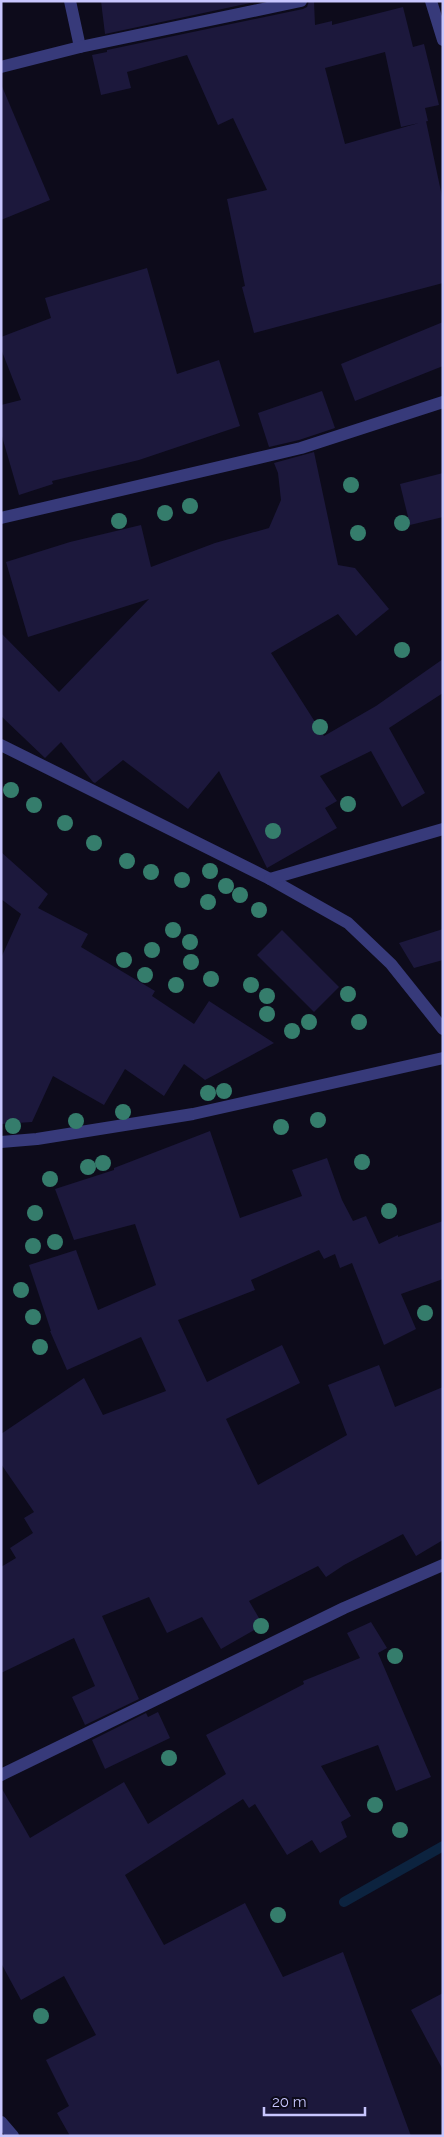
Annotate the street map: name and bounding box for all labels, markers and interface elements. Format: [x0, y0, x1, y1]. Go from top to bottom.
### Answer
scale bar [264, 2084, 365, 2116]
text: 20 m [272, 2093, 307, 2111]

